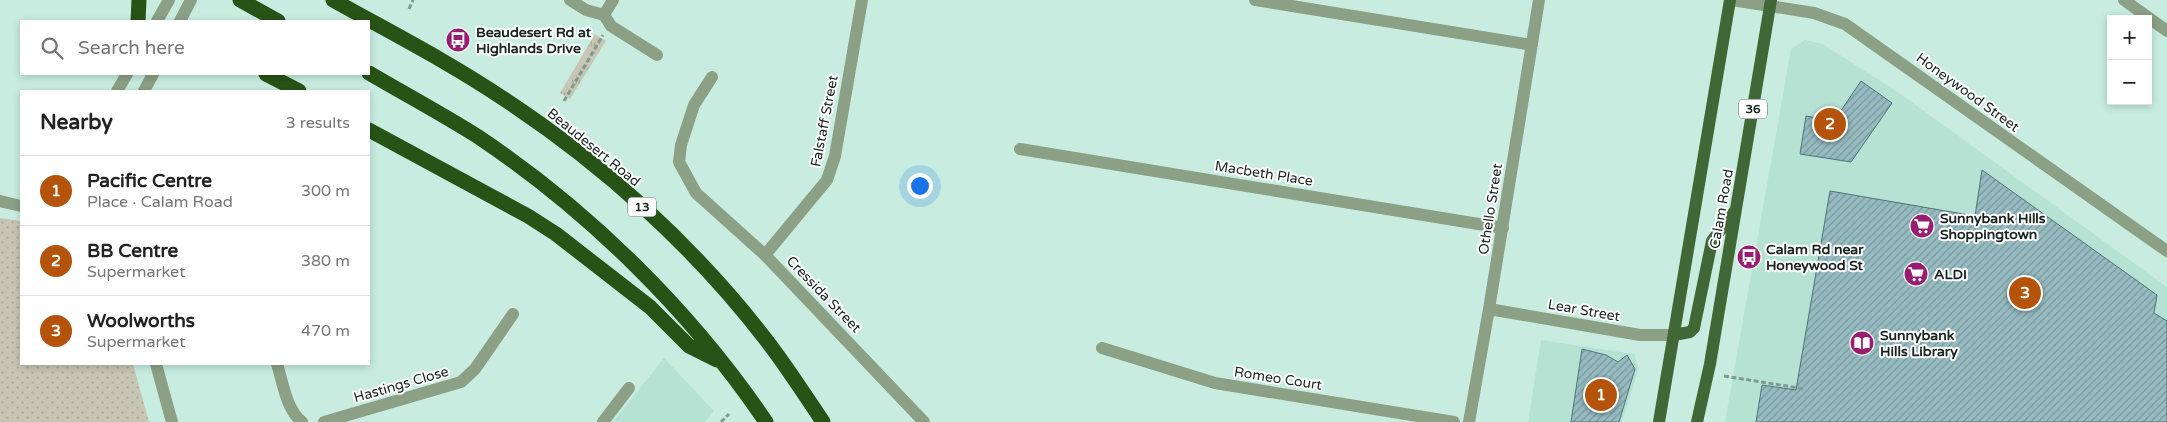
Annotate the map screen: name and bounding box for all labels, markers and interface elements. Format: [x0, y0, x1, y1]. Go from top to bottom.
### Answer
map controls [2107, 15, 2152, 105]
button: + [2107, 15, 2152, 60]
search box [20, 20, 370, 75]
place label: Beaudesert Rd at Highlands Drive [476, 24, 592, 57]
bus stop icon: Beaudesert Rd at Highlands Drive [445, 27, 471, 53]
icon: search [38, 34, 66, 62]
text: Search here [78, 37, 185, 59]
street label: Honeywood Street [1913, 49, 2023, 136]
button: − [2107, 60, 2152, 105]
street label: Falstaff Street [807, 73, 842, 168]
road number: 36 [1739, 100, 1767, 118]
street label: Beaudesert Road [544, 105, 644, 190]
pin: 2 [1814, 105, 1846, 143]
text: Nearby [40, 110, 113, 135]
text: 3 results [286, 113, 350, 133]
street label: Macbeth Place [1214, 157, 1314, 190]
street label: Othello Street [1475, 162, 1506, 256]
street label: Calam Road [1706, 168, 1737, 250]
text: Pacific Centre [87, 170, 212, 192]
your location [907, 173, 933, 199]
text: 1 [51, 181, 61, 201]
text: 300 m [301, 181, 350, 201]
text: Place · Calam Road [87, 192, 233, 212]
road number: 13 [628, 198, 656, 216]
place label: Sunnybank Hills Shoppingtown [1940, 210, 2046, 243]
supermarket icon: Sunnybank Hills Shoppingtown [1909, 213, 1935, 239]
text: BB Centre [87, 240, 178, 262]
place label: Calam Rd near Honeywood St [1766, 241, 1864, 274]
bus stop icon: Calam Rd near Honeywood St [1736, 244, 1762, 270]
text: 2 [51, 251, 61, 271]
text: 380 m [301, 251, 350, 271]
street label: Cressida Street [783, 252, 865, 337]
supermarket icon: ALDI [1903, 261, 1929, 287]
text: Supermarket [87, 262, 185, 282]
place label: ALDI [1934, 266, 1967, 283]
pin: 3 [2009, 274, 2041, 312]
street label: Lear Street [1547, 296, 1622, 325]
text: Woolworths [87, 310, 195, 332]
text: 3 [51, 321, 61, 341]
text: 470 m [301, 321, 350, 341]
place label: Sunnybank Hills Library [1880, 327, 1958, 360]
library icon: Sunnybank Hills Library [1849, 330, 1875, 356]
text: Supermarket [87, 332, 185, 352]
street label: Hastings Close [352, 363, 451, 406]
street label: Romeo Court [1233, 363, 1324, 394]
pin: 1 [1585, 376, 1617, 414]

